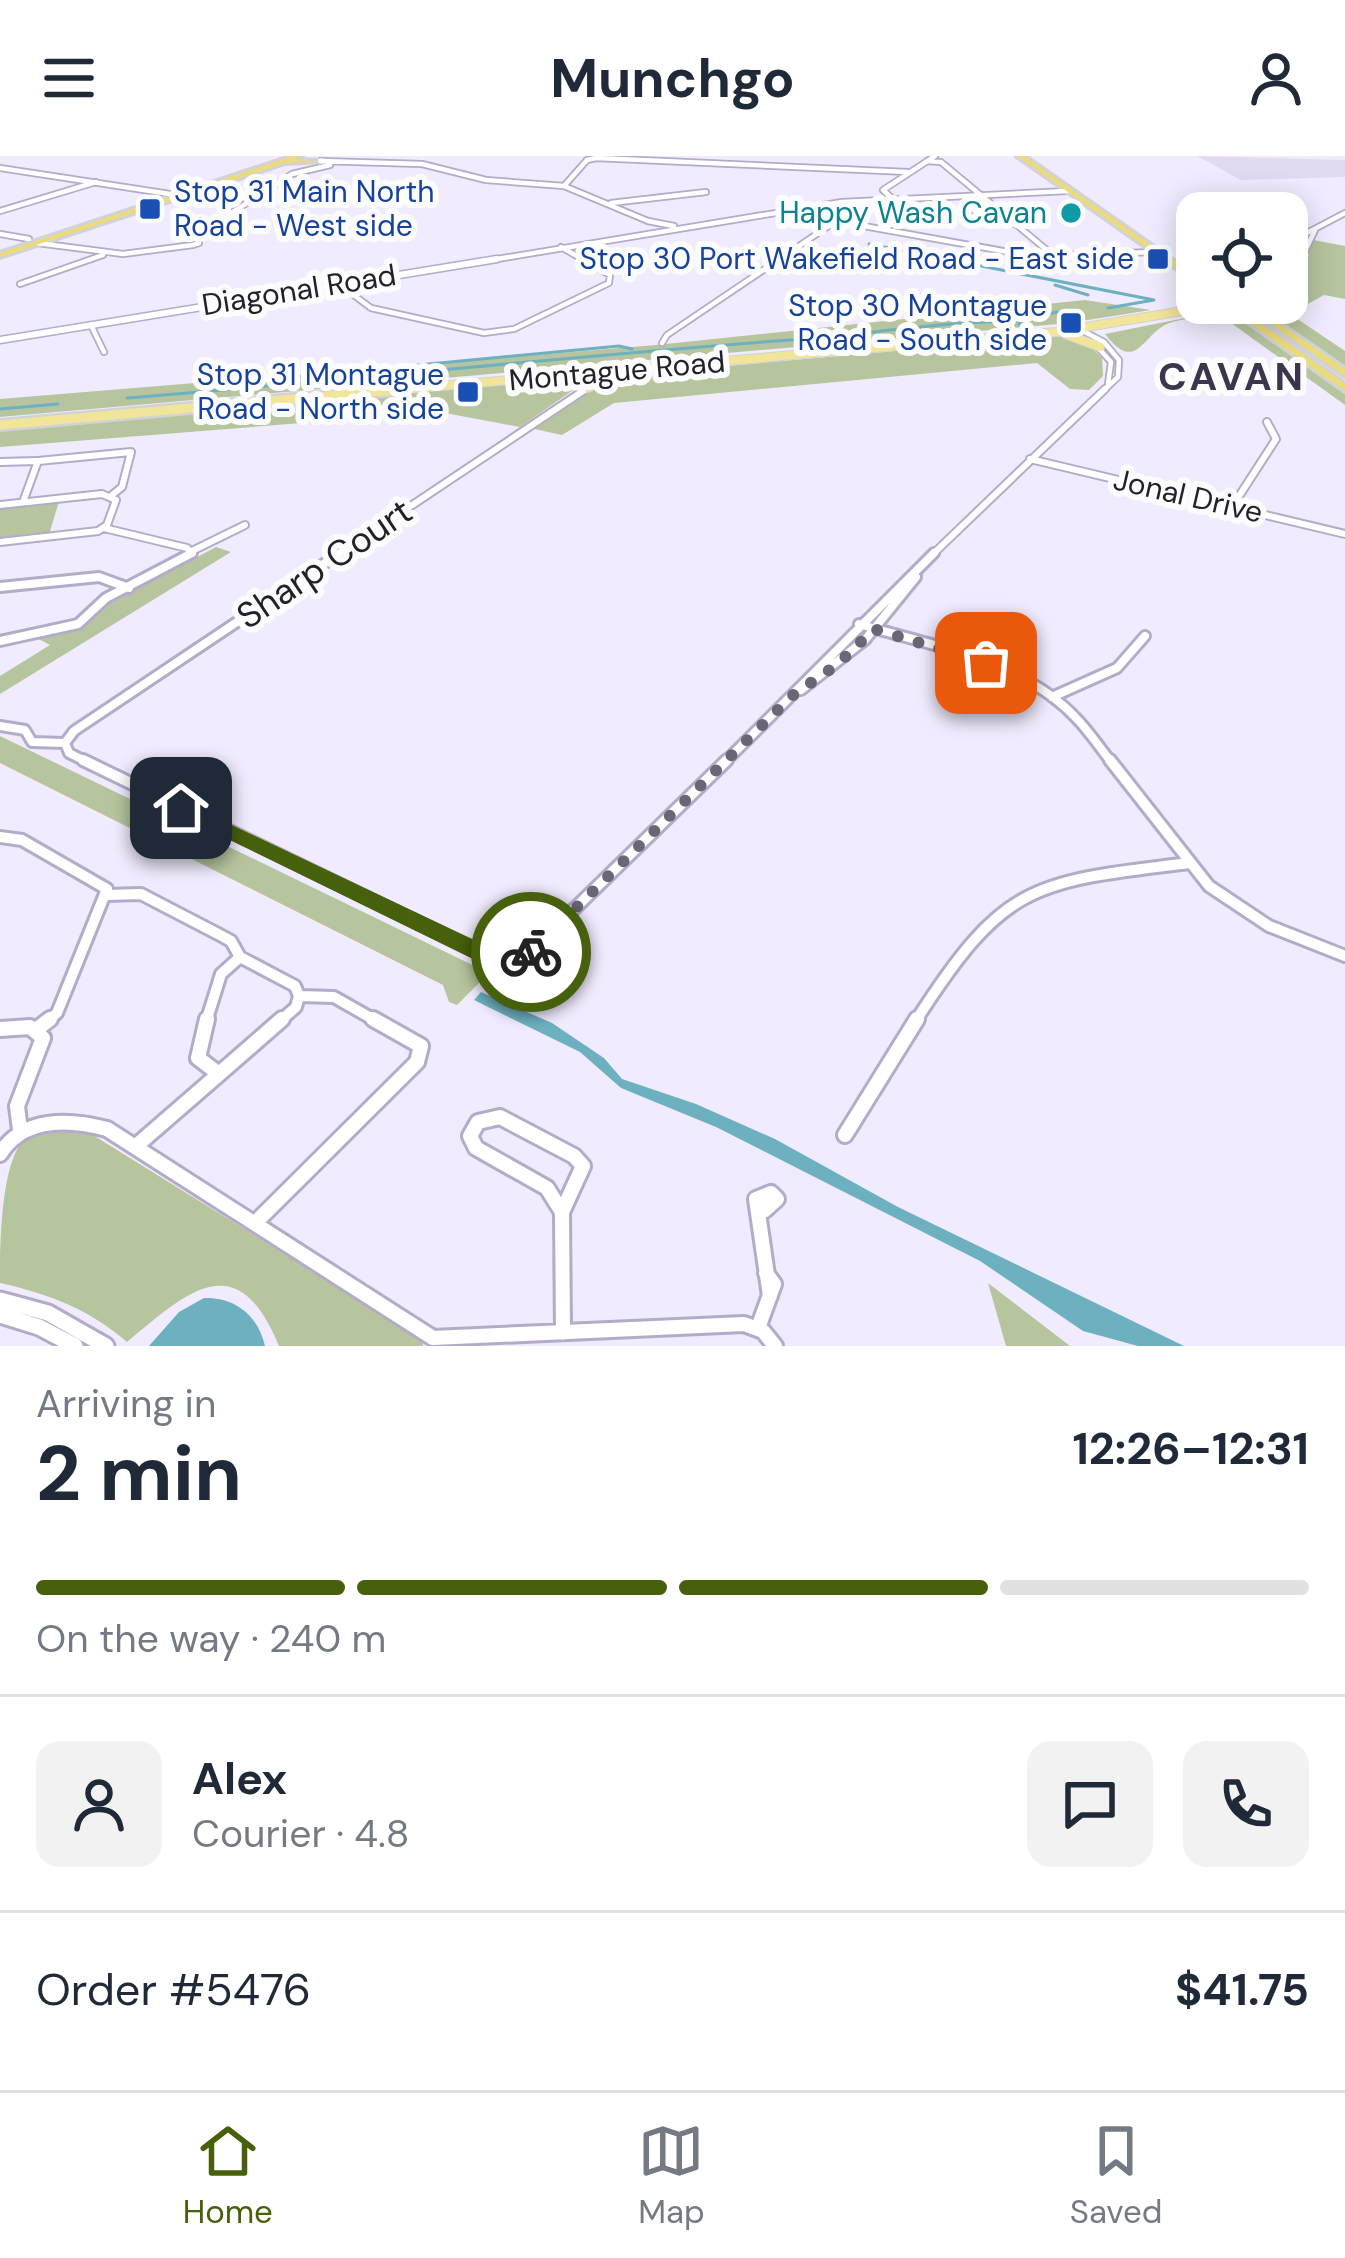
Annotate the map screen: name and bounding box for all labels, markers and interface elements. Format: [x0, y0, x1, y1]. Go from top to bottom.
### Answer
text: Munchgo [550, 43, 795, 114]
icon: menu [36, 45, 102, 111]
icon: person [1243, 45, 1309, 111]
place label: Stop 31 Main North Road - West side [174, 172, 434, 245]
map controls [1176, 192, 1308, 324]
button: locate [1176, 192, 1308, 324]
place label: Happy Wash Cavan [779, 193, 1047, 232]
marker: Stop 31 Main North Road - West side [137, 196, 163, 222]
marker: Happy Wash Cavan [1058, 200, 1084, 226]
place label: Stop 30 Port Wakefield Road - East side [579, 239, 1134, 278]
marker: Stop 30 Port Wakefield Road - East side [1145, 246, 1171, 272]
street label: Diagonal Road [199, 255, 399, 324]
place label: Stop 30 Montague Road - South side [788, 286, 1047, 359]
marker: Stop 30 Montague Road - South side [1058, 310, 1084, 336]
street label: Montague Road [507, 342, 727, 399]
district label: CAVAN [1158, 351, 1306, 402]
place label: Stop 31 Montague Road - North side [197, 355, 444, 428]
marker: Stop 31 Montague Road - North side [455, 379, 481, 405]
street label: Jonal Drive [1110, 459, 1267, 532]
street label: Sharp Court [227, 488, 421, 639]
pin [935, 612, 1037, 714]
icon: bag [953, 630, 1019, 696]
pin [130, 757, 232, 859]
icon: home [148, 775, 214, 841]
courier [471, 892, 591, 1012]
icon: bike [498, 919, 564, 985]
text: Arriving in [36, 1378, 216, 1429]
text: 12:26–12:31 [1072, 1419, 1309, 1478]
text: 2 min [36, 1423, 242, 1524]
text: On the way · 240 m [36, 1613, 386, 1664]
button: person [36, 1741, 162, 1867]
button: chat [1027, 1741, 1153, 1867]
button: phone [1183, 1741, 1309, 1867]
text: Alex [192, 1749, 287, 1808]
text: Courier · 4.8 [192, 1808, 409, 1859]
text: Order #5476 [36, 1960, 311, 2019]
text: $41.75 [1175, 1960, 1309, 2019]
tab: Home [183, 2118, 273, 2233]
tab: Map [638, 2118, 705, 2233]
tab: Saved [1070, 2118, 1162, 2233]

